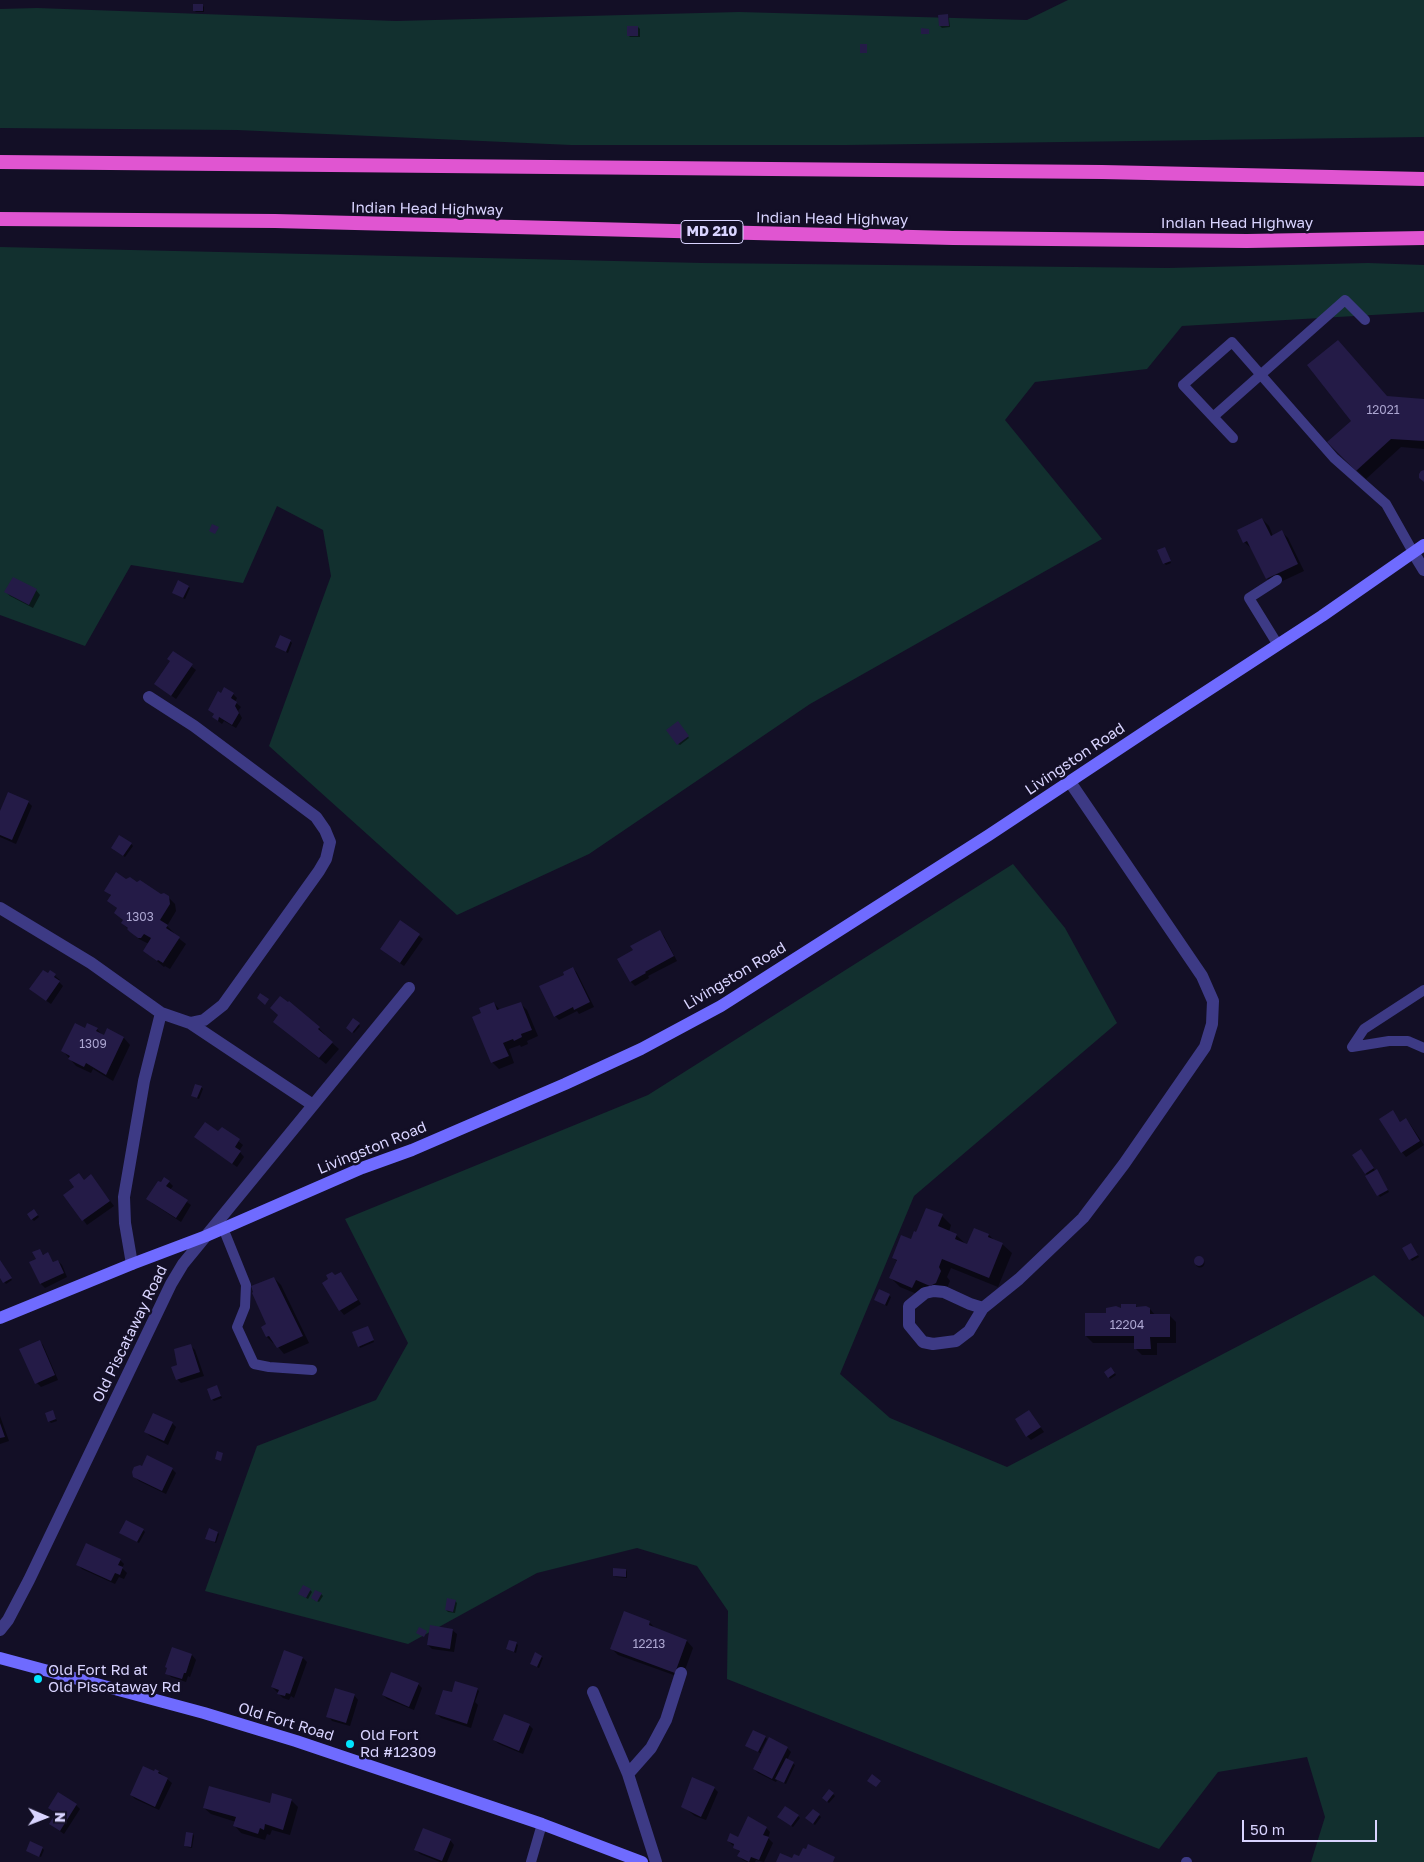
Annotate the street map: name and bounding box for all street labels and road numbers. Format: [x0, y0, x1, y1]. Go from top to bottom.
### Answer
street label: Indian Head Highway [351, 199, 503, 219]
street label: Indian Head Highway [756, 209, 908, 229]
street label: Indian Head Highway [1161, 214, 1313, 232]
road number: MD 210 [681, 220, 743, 243]
street label: Livingston Road [1022, 719, 1128, 799]
street label: Livingston Road [681, 938, 789, 1014]
street label: Livingston Road [315, 1118, 429, 1178]
street label: Old Piscataway Road [89, 1263, 171, 1405]
street label: Old Fort Road [236, 1699, 336, 1745]

